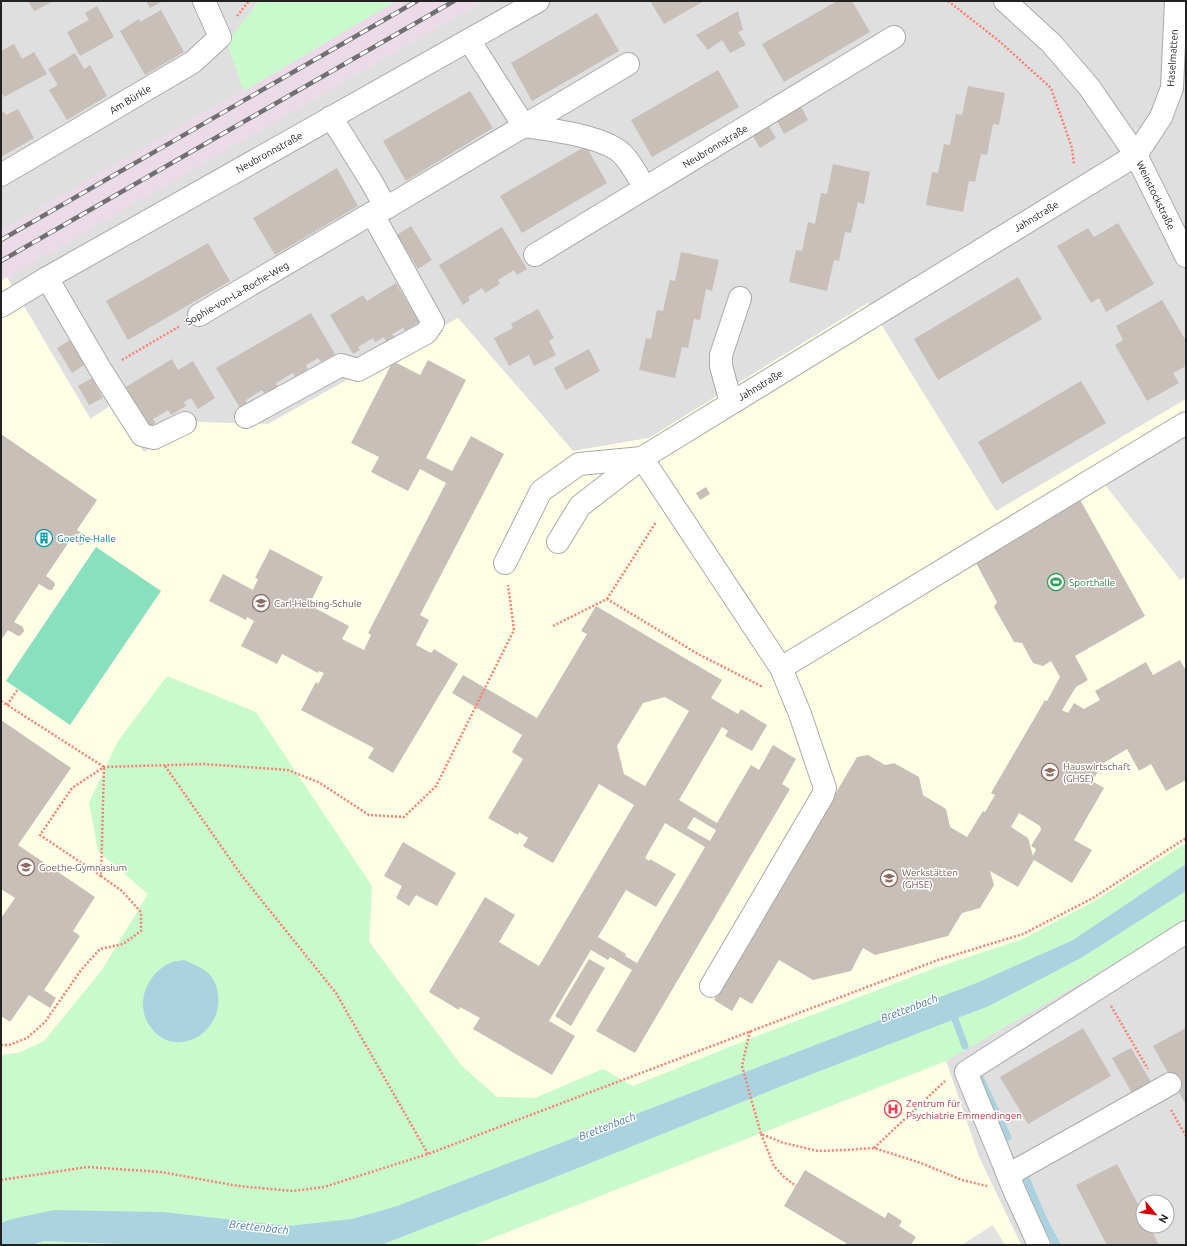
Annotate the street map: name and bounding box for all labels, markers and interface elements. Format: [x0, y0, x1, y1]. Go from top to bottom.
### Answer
street label: Haselmatten [1165, 29, 1180, 87]
street label: Am Bürkle [108, 83, 153, 116]
street label: Neubronnstraße [681, 123, 750, 170]
street label: Neubronnstraße [234, 130, 304, 175]
street label: Weinstockstraße [1134, 159, 1177, 231]
street label: Jahnstraße [1012, 199, 1061, 234]
street label: Sophie-von-La-Roche-Weg [184, 259, 291, 327]
street label: Jahnstraße [736, 368, 785, 403]
building icon: Goethe-Halle [34, 528, 54, 548]
place label: Goethe-Halle [57, 533, 116, 544]
sports icon: Sporthalle [1046, 572, 1066, 592]
place label: Sporthalle [1069, 577, 1115, 588]
school or university icon: Carl-Helbing-Schule [251, 593, 271, 613]
place label: Carl-Helbing-Schule [274, 598, 362, 609]
place label: Hauswirtschaft (GHSE) [1063, 761, 1131, 784]
school or university icon: Hauswirtschaft (GHSE) [1040, 762, 1060, 782]
school or university icon: Goethe-Gymnasium [16, 857, 36, 877]
place label: Goethe-Gymnasium [39, 862, 127, 873]
place label: Werkstätten (GHSE) [902, 867, 958, 890]
school or university icon: Werkstätten (GHSE) [879, 868, 899, 888]
water label: Brettenbach [879, 992, 939, 1024]
place label: Zentrum für Psychiatrie Emmendingen [906, 1098, 1022, 1121]
hospital icon: Zentrum für Psychiatrie Emmendingen [883, 1099, 903, 1119]
water label: Brettenbach [577, 1110, 637, 1142]
north arrow [1135, 1194, 1175, 1234]
text: N [1157, 1212, 1171, 1225]
water label: Brettenbach [229, 1218, 289, 1236]

